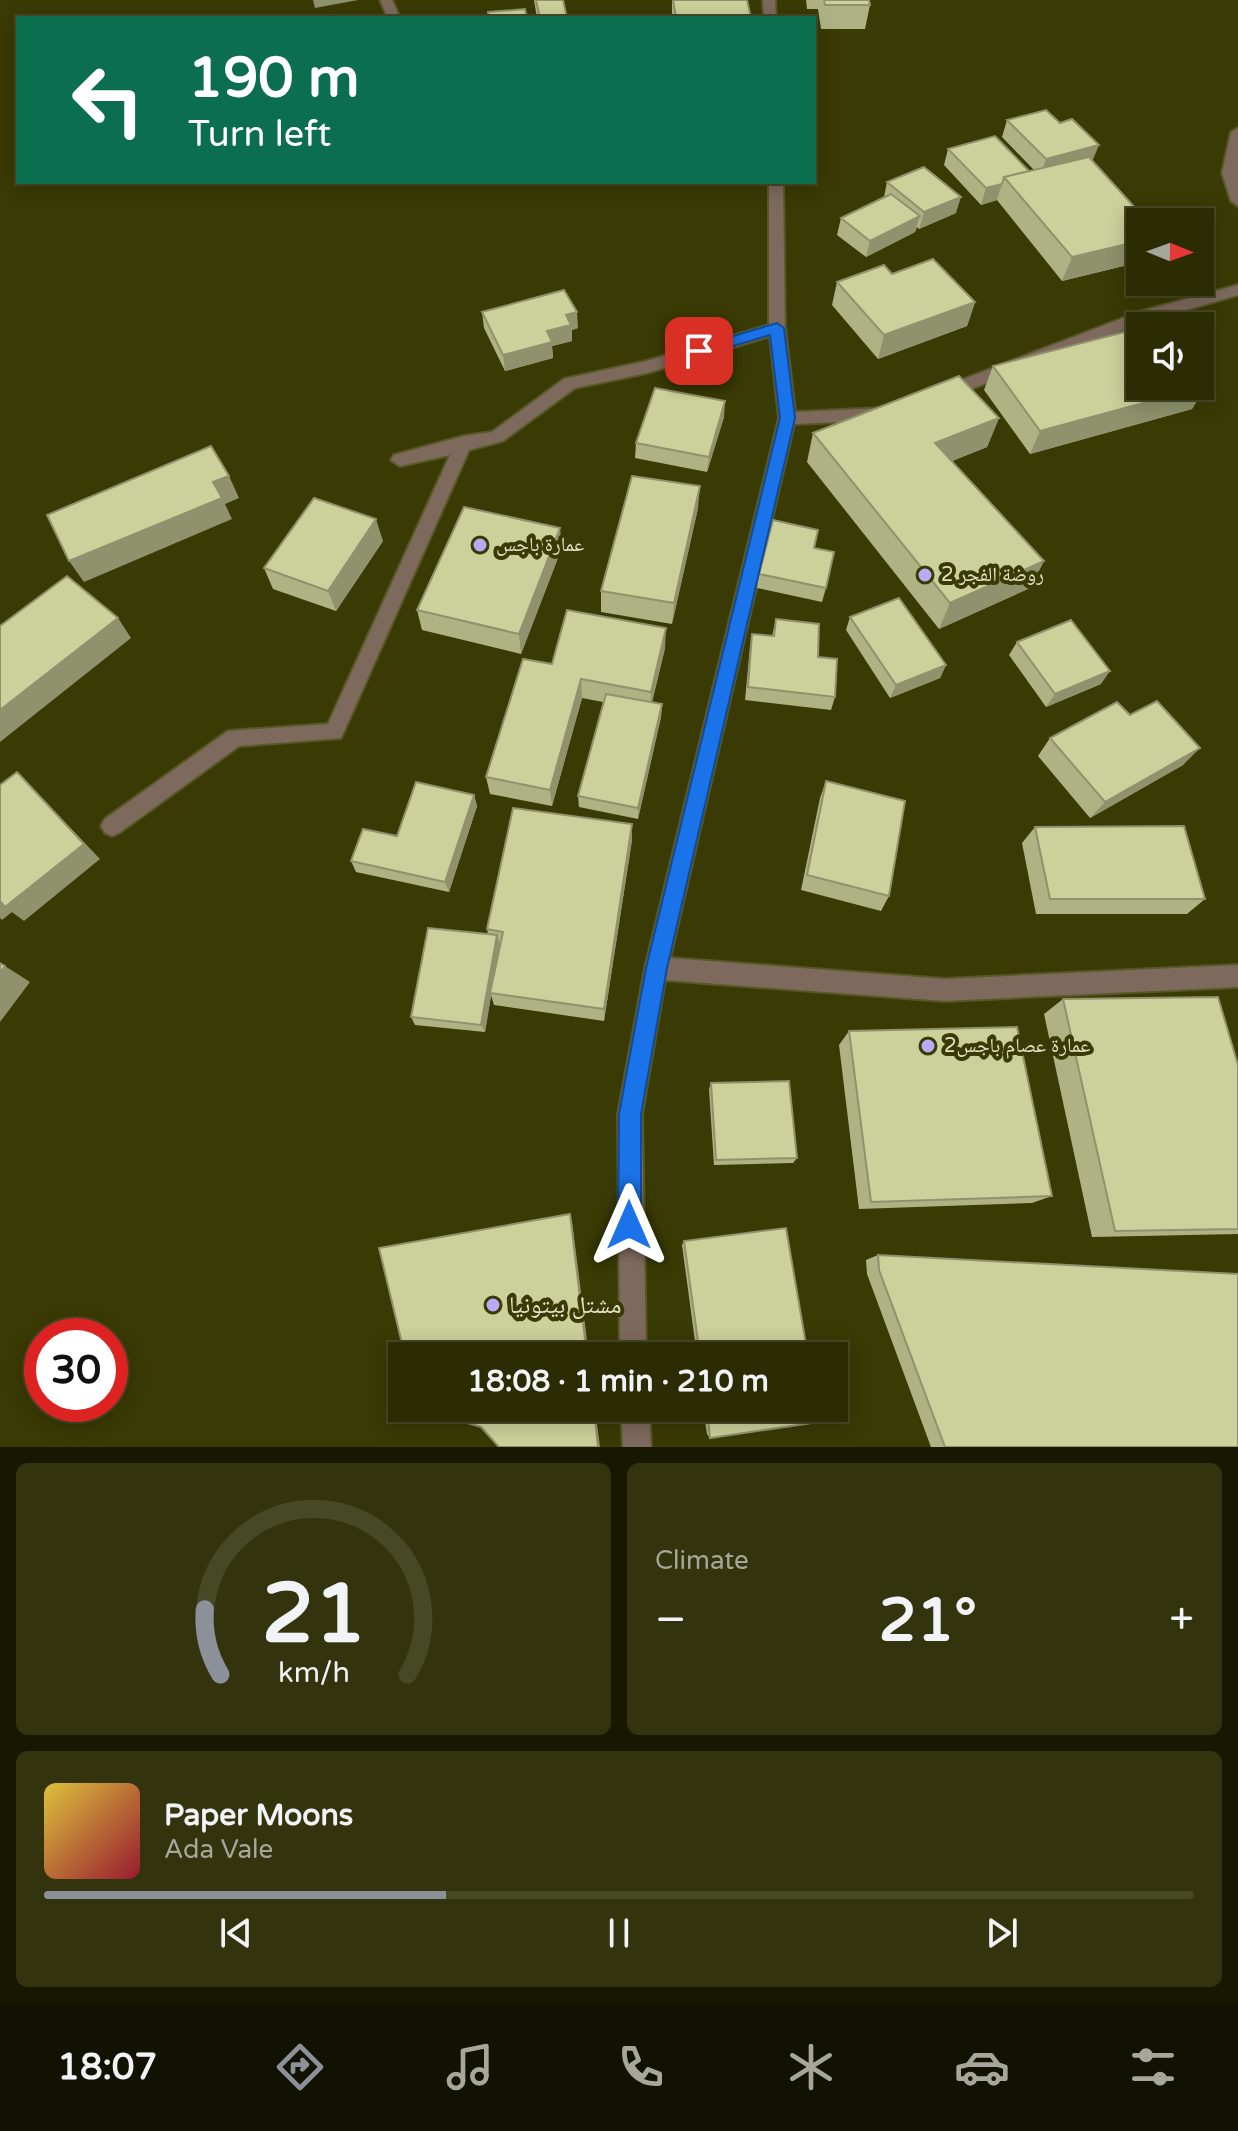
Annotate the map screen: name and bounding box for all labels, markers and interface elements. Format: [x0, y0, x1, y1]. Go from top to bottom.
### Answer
text: 190 m [188, 45, 359, 112]
icon: left [56, 48, 160, 152]
text: Turn left [188, 113, 331, 156]
north arrow [1126, 208, 1214, 296]
map controls [1126, 208, 1214, 400]
button: sound [1126, 312, 1214, 400]
pin [665, 317, 733, 385]
icon: arrive [677, 329, 721, 373]
place label: عمارة باجس [496, 533, 584, 557]
marker: عمارة باجس [471, 536, 489, 554]
place label: روضة الفجر 2 [941, 563, 1044, 587]
marker: روضة الفجر 2 [916, 566, 934, 584]
place label: عمارة عصام باجس2 [944, 1034, 1090, 1059]
marker: عمارة عصام باجس2 [919, 1037, 937, 1055]
position arrow [587, 1183, 671, 1267]
place label: مشتل بيتونيا [509, 1291, 621, 1320]
marker: مشتل بيتونيا [484, 1296, 502, 1314]
speed limit sign: 30 [24, 1318, 128, 1422]
text: 18:08 · 1 min · 210 m [467, 1363, 769, 1400]
text: Climate [655, 1545, 749, 1576]
text: 21 [261, 1565, 366, 1665]
text: 21° [879, 1585, 977, 1657]
text: − [655, 1594, 686, 1647]
text: + [1169, 1594, 1194, 1647]
text: km/h [278, 1656, 349, 1690]
text: Paper Moons [164, 1797, 353, 1834]
text: Ada Vale [164, 1834, 273, 1865]
icon: previous [214, 1911, 258, 1955]
icon: pause [597, 1911, 641, 1955]
icon: next [980, 1911, 1024, 1955]
icon: directions [272, 2039, 328, 2095]
icon: music [442, 2039, 498, 2095]
icon: phone [613, 2039, 669, 2095]
icon: climate [783, 2039, 839, 2095]
icon: car [954, 2039, 1010, 2095]
icon: filters [1125, 2039, 1181, 2095]
text: 18:07 [57, 2046, 157, 2089]

